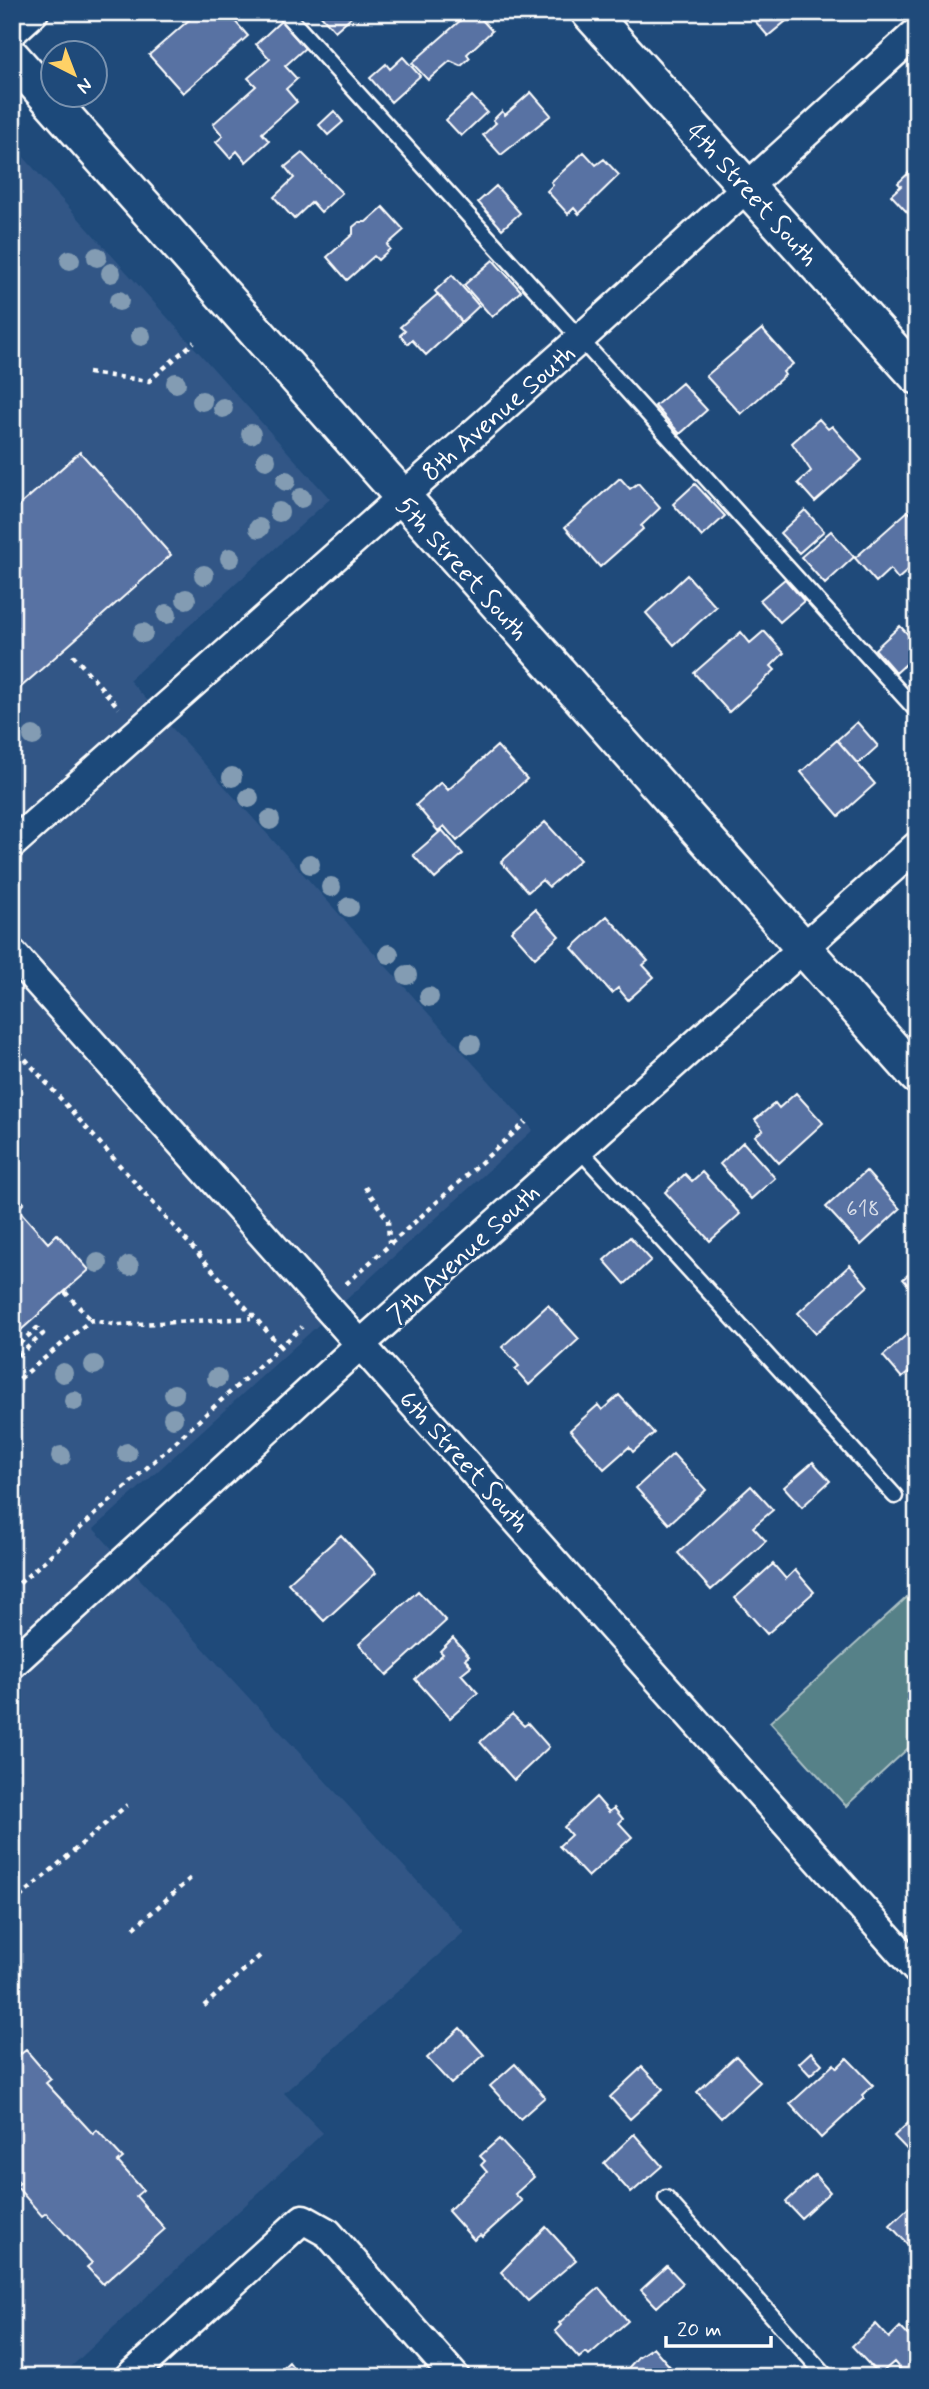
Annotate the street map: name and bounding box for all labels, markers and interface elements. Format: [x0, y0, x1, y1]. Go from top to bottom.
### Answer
north arrow [38, 38, 108, 108]
text: N [71, 72, 97, 99]
street label: 4th Street South [678, 116, 825, 275]
street label: 8th Avenue South [415, 337, 583, 490]
street label: 5th Street South [388, 490, 535, 649]
street label: 7th Avenue South [381, 1177, 548, 1332]
house number: 618 [846, 1195, 880, 1225]
street label: 6th Street South [390, 1384, 537, 1541]
scale bar [666, 2305, 772, 2349]
text: 20 m [677, 2316, 722, 2344]

